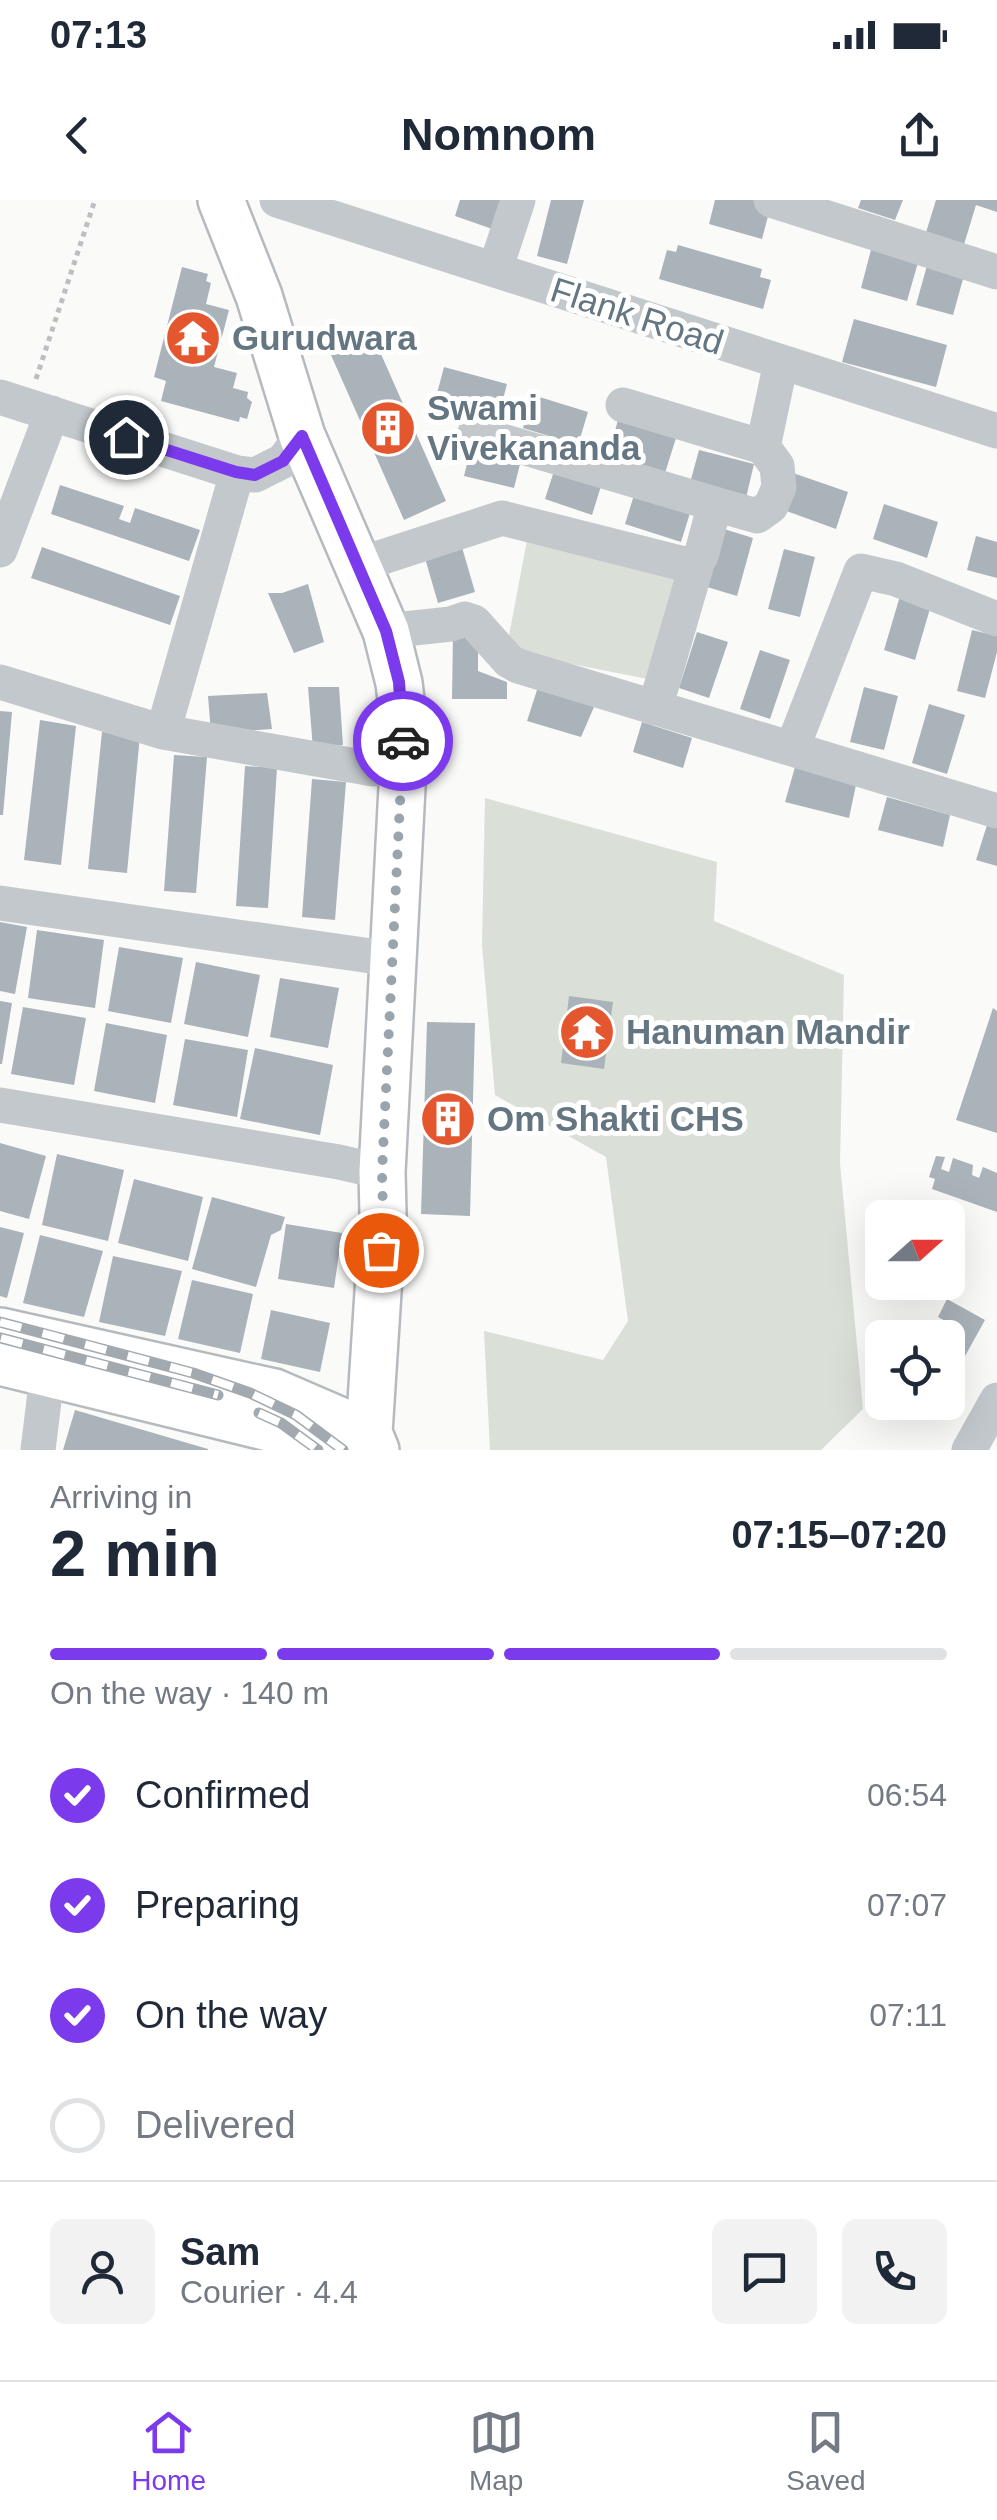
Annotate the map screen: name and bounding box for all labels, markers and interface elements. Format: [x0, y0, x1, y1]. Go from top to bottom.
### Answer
text: 07:13 [50, 14, 147, 56]
icon: back [50, 108, 105, 163]
icon: share [892, 108, 947, 163]
text: Nomnom [401, 109, 596, 160]
street label: Flank Road [546, 269, 728, 362]
temple icon: Gurudwara [163, 308, 223, 368]
place label: Gurudwara [232, 318, 417, 357]
place label: Swami Vivekananda [427, 388, 641, 467]
pin [84, 395, 169, 480]
building icon: Swami Vivekananda [358, 398, 418, 458]
icon: home [99, 410, 154, 465]
courier [353, 691, 453, 791]
icon: car [376, 714, 431, 769]
temple icon: Hanuman Mandir [557, 1002, 617, 1062]
place label: Hanuman Mandir [626, 1012, 910, 1051]
building icon: Om Shakti CHS [418, 1089, 478, 1149]
place label: Om Shakti CHS [487, 1099, 744, 1138]
north arrow [865, 1200, 965, 1300]
map controls [865, 1200, 965, 1420]
pin [339, 1208, 424, 1293]
icon: bag [354, 1223, 409, 1278]
button: locate [865, 1320, 965, 1420]
text: Arriving in [50, 1479, 192, 1515]
text: 07:15–07:20 [731, 1514, 947, 1556]
text: 2 min [50, 1517, 220, 1590]
text: On the way · 140 m [50, 1675, 329, 1711]
icon: check [50, 1768, 105, 1823]
text: Confirmed [135, 1774, 310, 1816]
text: 06:54 [867, 1777, 947, 1813]
icon: check [50, 1878, 105, 1933]
text: Preparing [135, 1884, 300, 1926]
text: 07:07 [867, 1887, 947, 1923]
icon: check [50, 1988, 105, 2043]
text: On the way [135, 1994, 327, 2036]
text: 07:11 [869, 1997, 947, 2033]
text: Delivered [135, 2104, 296, 2146]
button: person [50, 2219, 155, 2324]
button: chat [712, 2219, 817, 2324]
button: phone [842, 2219, 947, 2324]
text: Sam [180, 2231, 260, 2273]
text: Courier · 4.4 [180, 2274, 358, 2310]
tab: Home [131, 2405, 206, 2497]
tab: Map [469, 2405, 524, 2497]
tab: Saved [786, 2405, 866, 2497]

